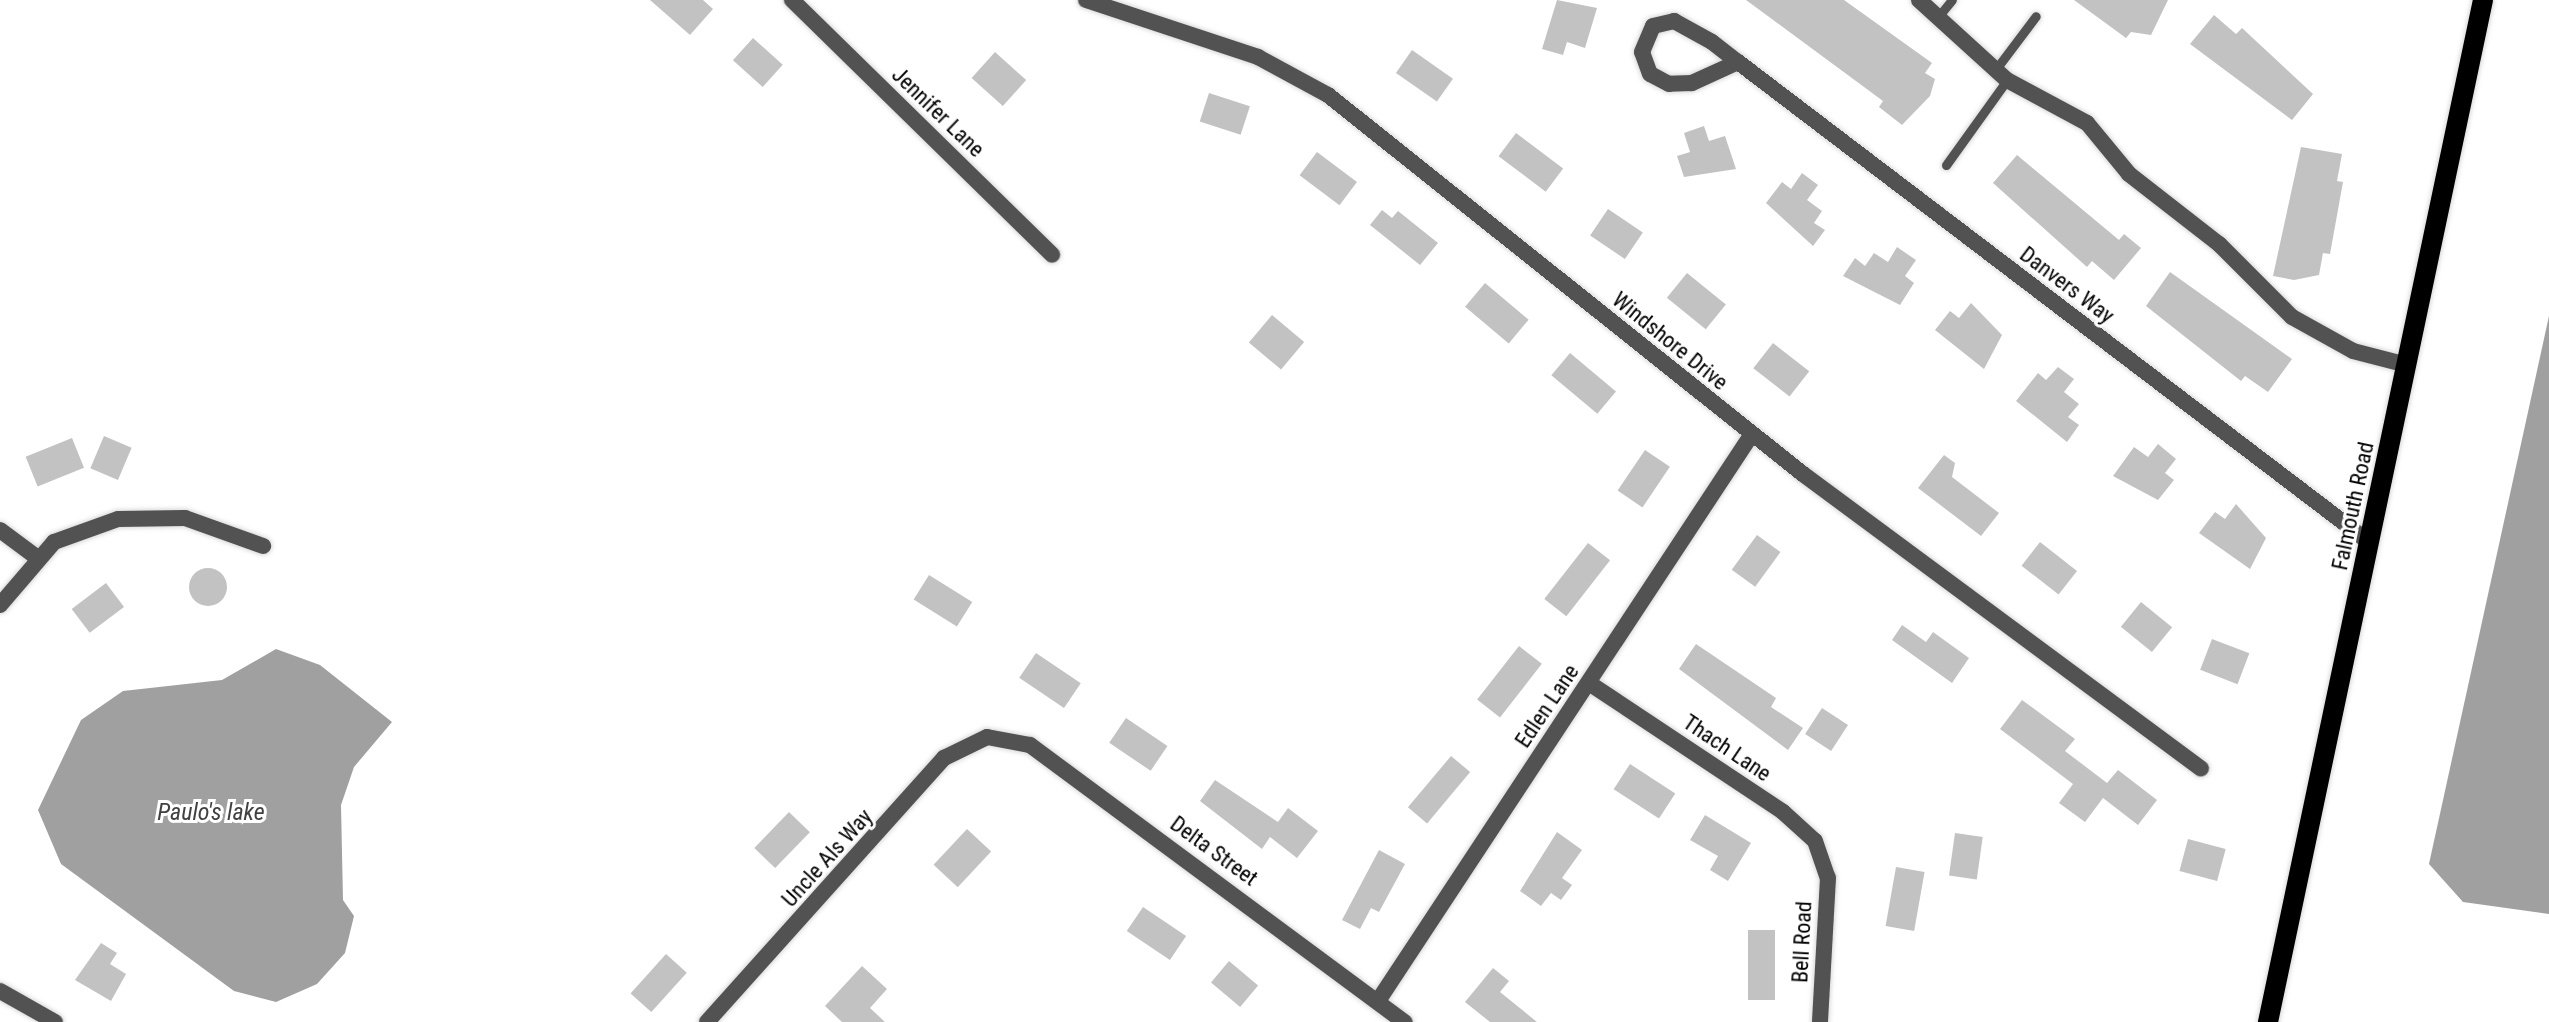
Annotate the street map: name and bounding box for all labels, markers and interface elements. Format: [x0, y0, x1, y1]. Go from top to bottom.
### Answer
street label: Jennifer Lane [886, 62, 990, 162]
street label: Danvers Way [2015, 241, 2119, 329]
street label: Windshore Drive [1607, 286, 1733, 396]
street label: Falmouth Road [2327, 439, 2379, 573]
street label: Edlen Lane [1510, 659, 1584, 753]
street label: Thach Lane [1678, 709, 1776, 787]
water label: Paulo's lake [157, 799, 265, 827]
street label: Uncle Als Way [776, 804, 878, 912]
street label: Delta Street [1165, 810, 1263, 892]
street label: Bell Road [1787, 901, 1817, 983]

